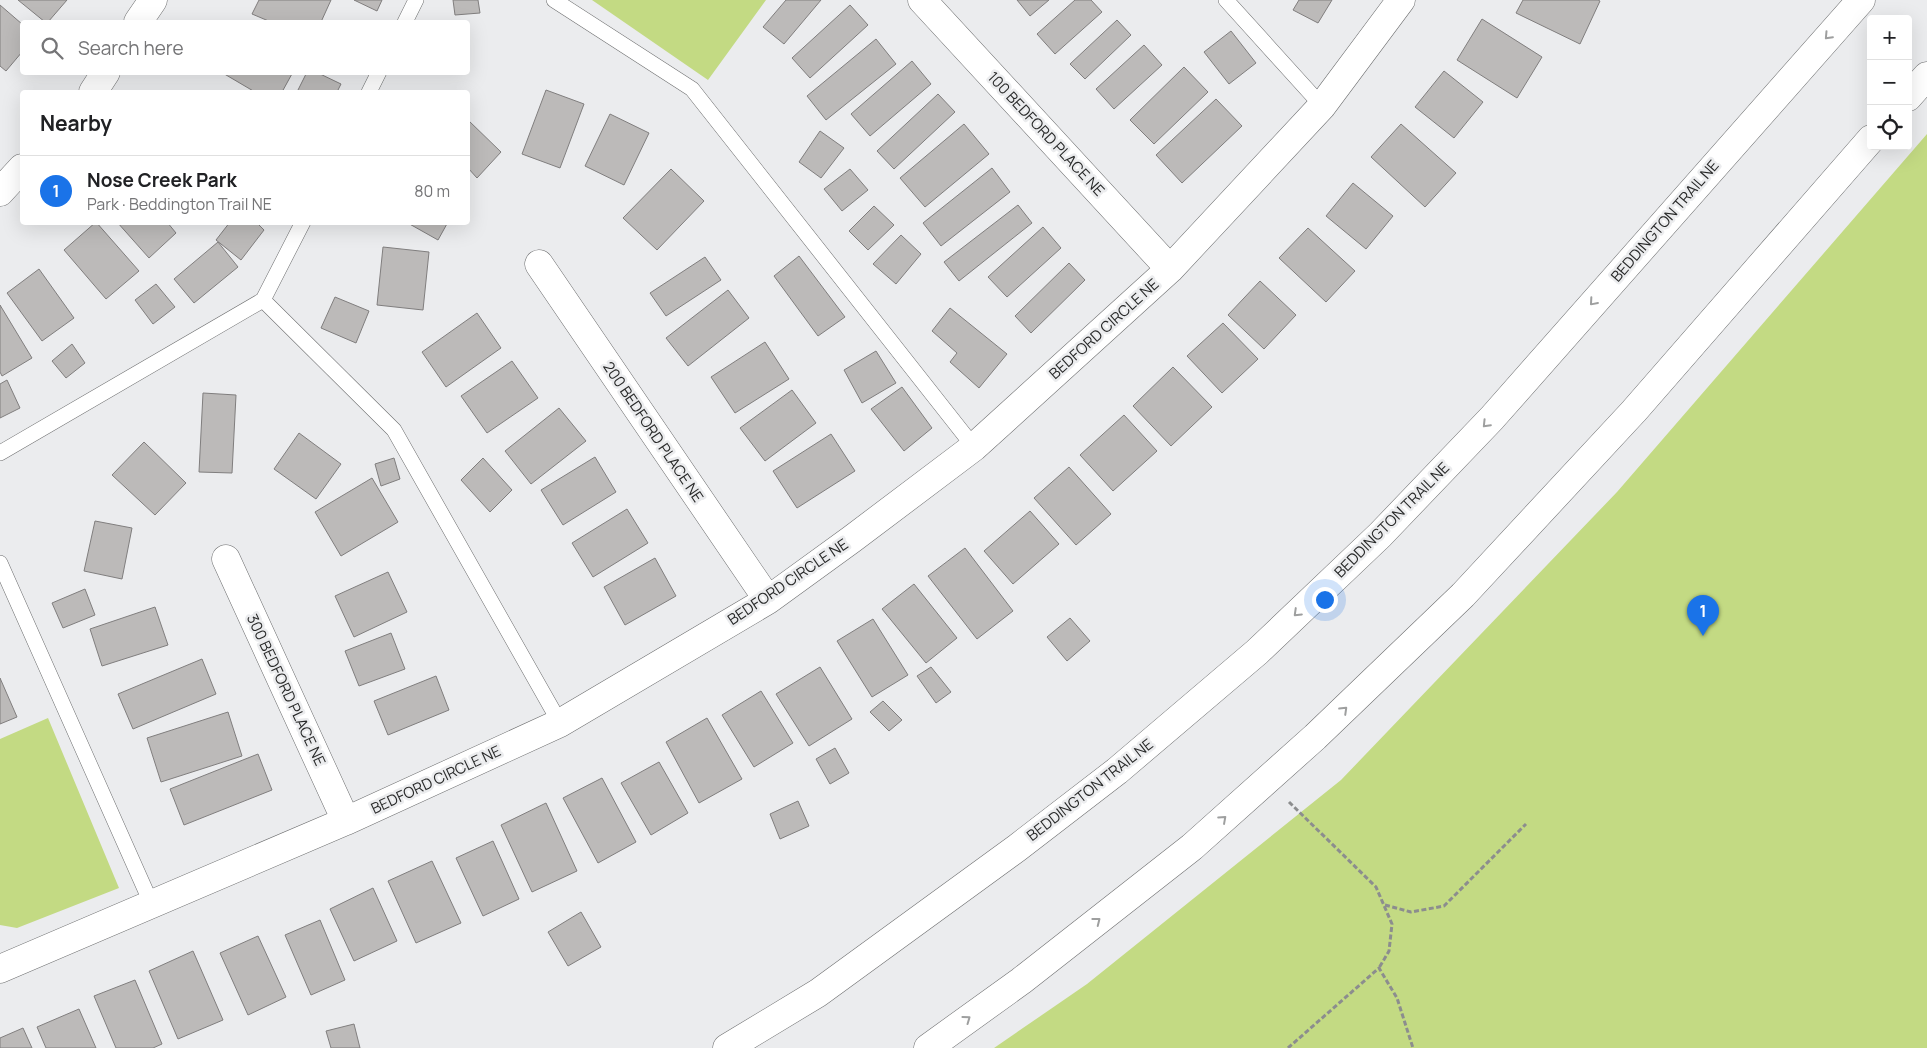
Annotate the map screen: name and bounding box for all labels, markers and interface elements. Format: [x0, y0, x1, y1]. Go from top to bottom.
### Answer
map controls [1867, 15, 1912, 150]
button: + [1867, 15, 1912, 60]
search box [20, 20, 470, 75]
one-way arrow [1825, 30, 1834, 39]
icon: search [38, 34, 66, 62]
text: Search here [78, 35, 184, 61]
button: − [1867, 60, 1912, 105]
street label: 100 BEDFORD PLACE NE [983, 67, 1110, 200]
button: locate [1867, 105, 1912, 150]
text: Nearby [40, 109, 112, 137]
street label: BEDDINGTON TRAIL NE [1606, 155, 1723, 286]
text: Nose Creek Park [87, 167, 237, 193]
text: 1 [52, 180, 60, 202]
text: 80 m [414, 180, 450, 202]
text: Park · Beddington Trail NE [87, 193, 272, 215]
street label: BEDFORD CIRCLE NE [1044, 274, 1163, 384]
one-way arrow [1591, 296, 1599, 305]
street label: 200 BEDFORD PLACE NE [598, 357, 708, 506]
one-way arrow [1483, 418, 1492, 427]
street label: BEDDINGTON TRAIL NE [1329, 457, 1454, 582]
street label: BEDFORD CIRCLE NE [723, 533, 852, 630]
your location [1312, 587, 1338, 613]
pin: 1 [1687, 595, 1719, 636]
one-way arrow [1294, 607, 1303, 616]
street label: 300 BEDFORD PLACE NE [242, 610, 331, 769]
one-way arrow [1338, 707, 1347, 716]
street label: BEDDINGTON TRAIL NE [1022, 734, 1157, 846]
street label: BEDFORD CIRCLE NE [367, 740, 504, 819]
one-way arrow [1218, 816, 1227, 825]
one-way arrow [1091, 919, 1100, 927]
one-way arrow [961, 1017, 970, 1025]

